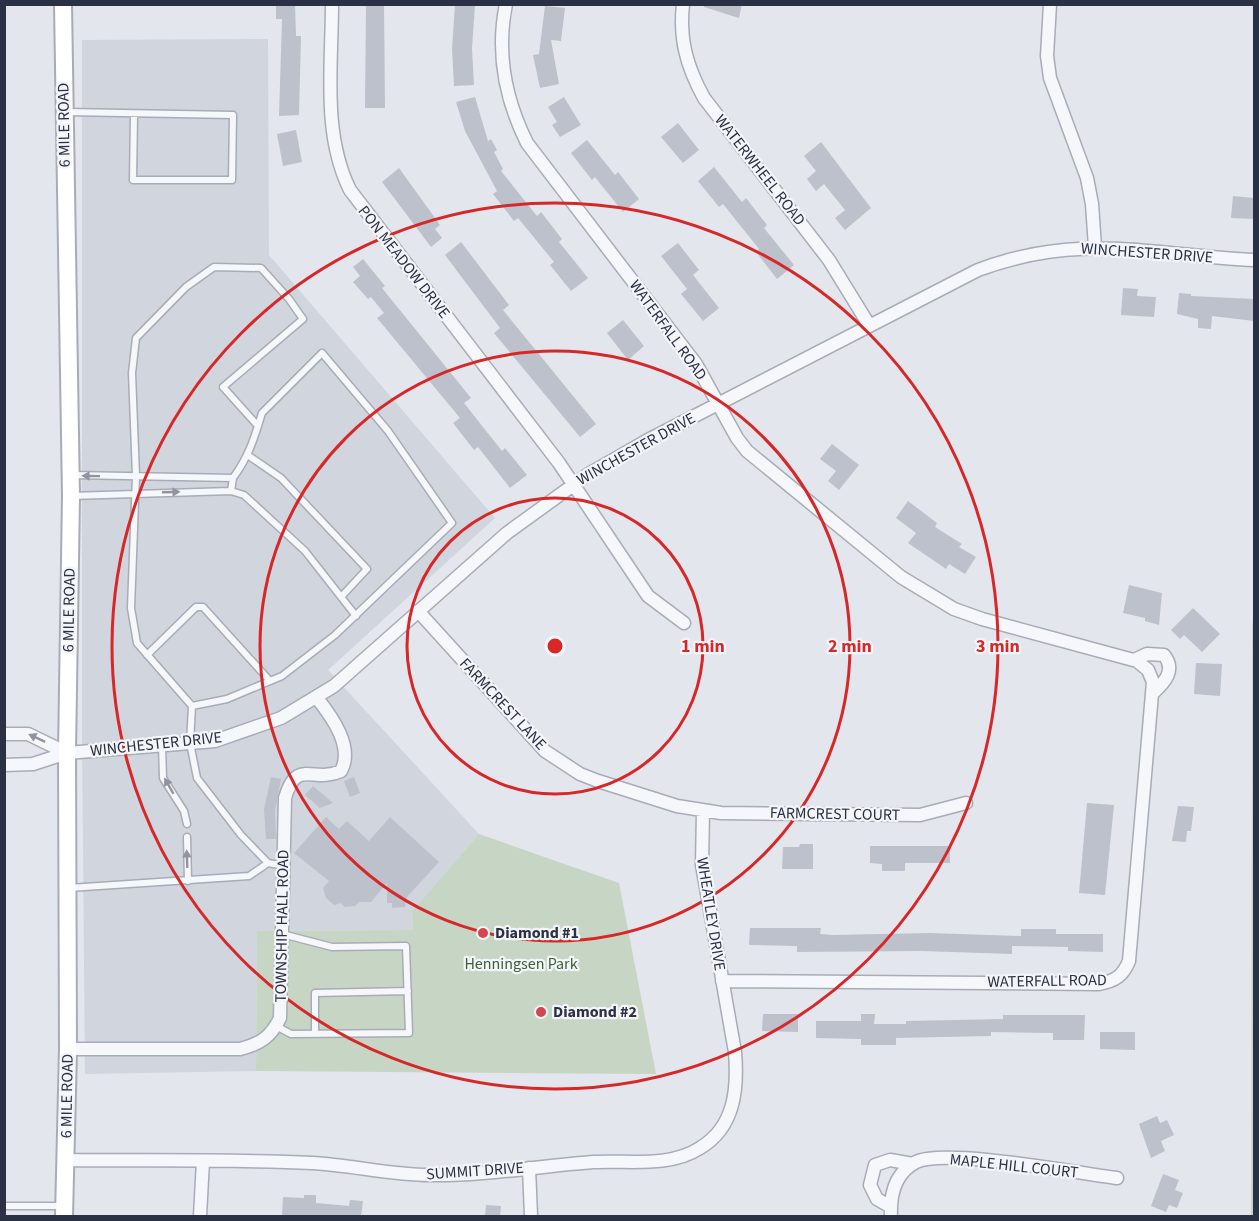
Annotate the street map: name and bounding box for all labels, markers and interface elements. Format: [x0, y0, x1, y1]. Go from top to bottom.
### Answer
street label: 6 MILE ROAD [52, 82, 76, 167]
street label: WATERWHEEL ROAD [710, 110, 810, 230]
street label: PON MEADOW DRIVE [353, 201, 455, 323]
street label: WINCHESTER DRIVE [1080, 237, 1214, 269]
street label: WATERFALL ROAD [624, 275, 712, 385]
street label: WINCHESTER DRIVE [573, 407, 699, 491]
one-way arrow [82, 471, 101, 481]
one-way arrow [162, 487, 181, 497]
street label: 6 MILE ROAD [57, 567, 81, 652]
text: 1 min [681, 634, 725, 659]
text: 2 min [828, 634, 872, 659]
text: 3 min [976, 634, 1020, 659]
centre of rings [545, 636, 565, 656]
street label: FARMCREST LANE [454, 653, 552, 755]
street label: WINCHESTER DRIVE [89, 726, 223, 762]
one-way arrow [28, 734, 45, 743]
one-way arrow [163, 778, 174, 794]
street label: FARMCREST COURT [770, 802, 901, 826]
one-way arrow [183, 849, 192, 868]
street label: TOWNSHIP HALL ROAD [270, 849, 294, 1003]
street label: WHEATLEY DRIVE [691, 856, 731, 972]
place label: Diamond #1 [495, 922, 579, 944]
marker: Diamond #1 [476, 926, 490, 940]
park label: Henningsen Park [464, 953, 578, 975]
street label: WATERFALL ROAD [987, 969, 1107, 993]
place label: Diamond #2 [553, 1001, 637, 1023]
marker: Diamond #2 [534, 1005, 548, 1019]
street label: 6 MILE ROAD [55, 1053, 79, 1138]
street label: MAPLE HILL COURT [949, 1148, 1080, 1184]
street label: SUMMIT DRIVE [425, 1157, 525, 1185]

